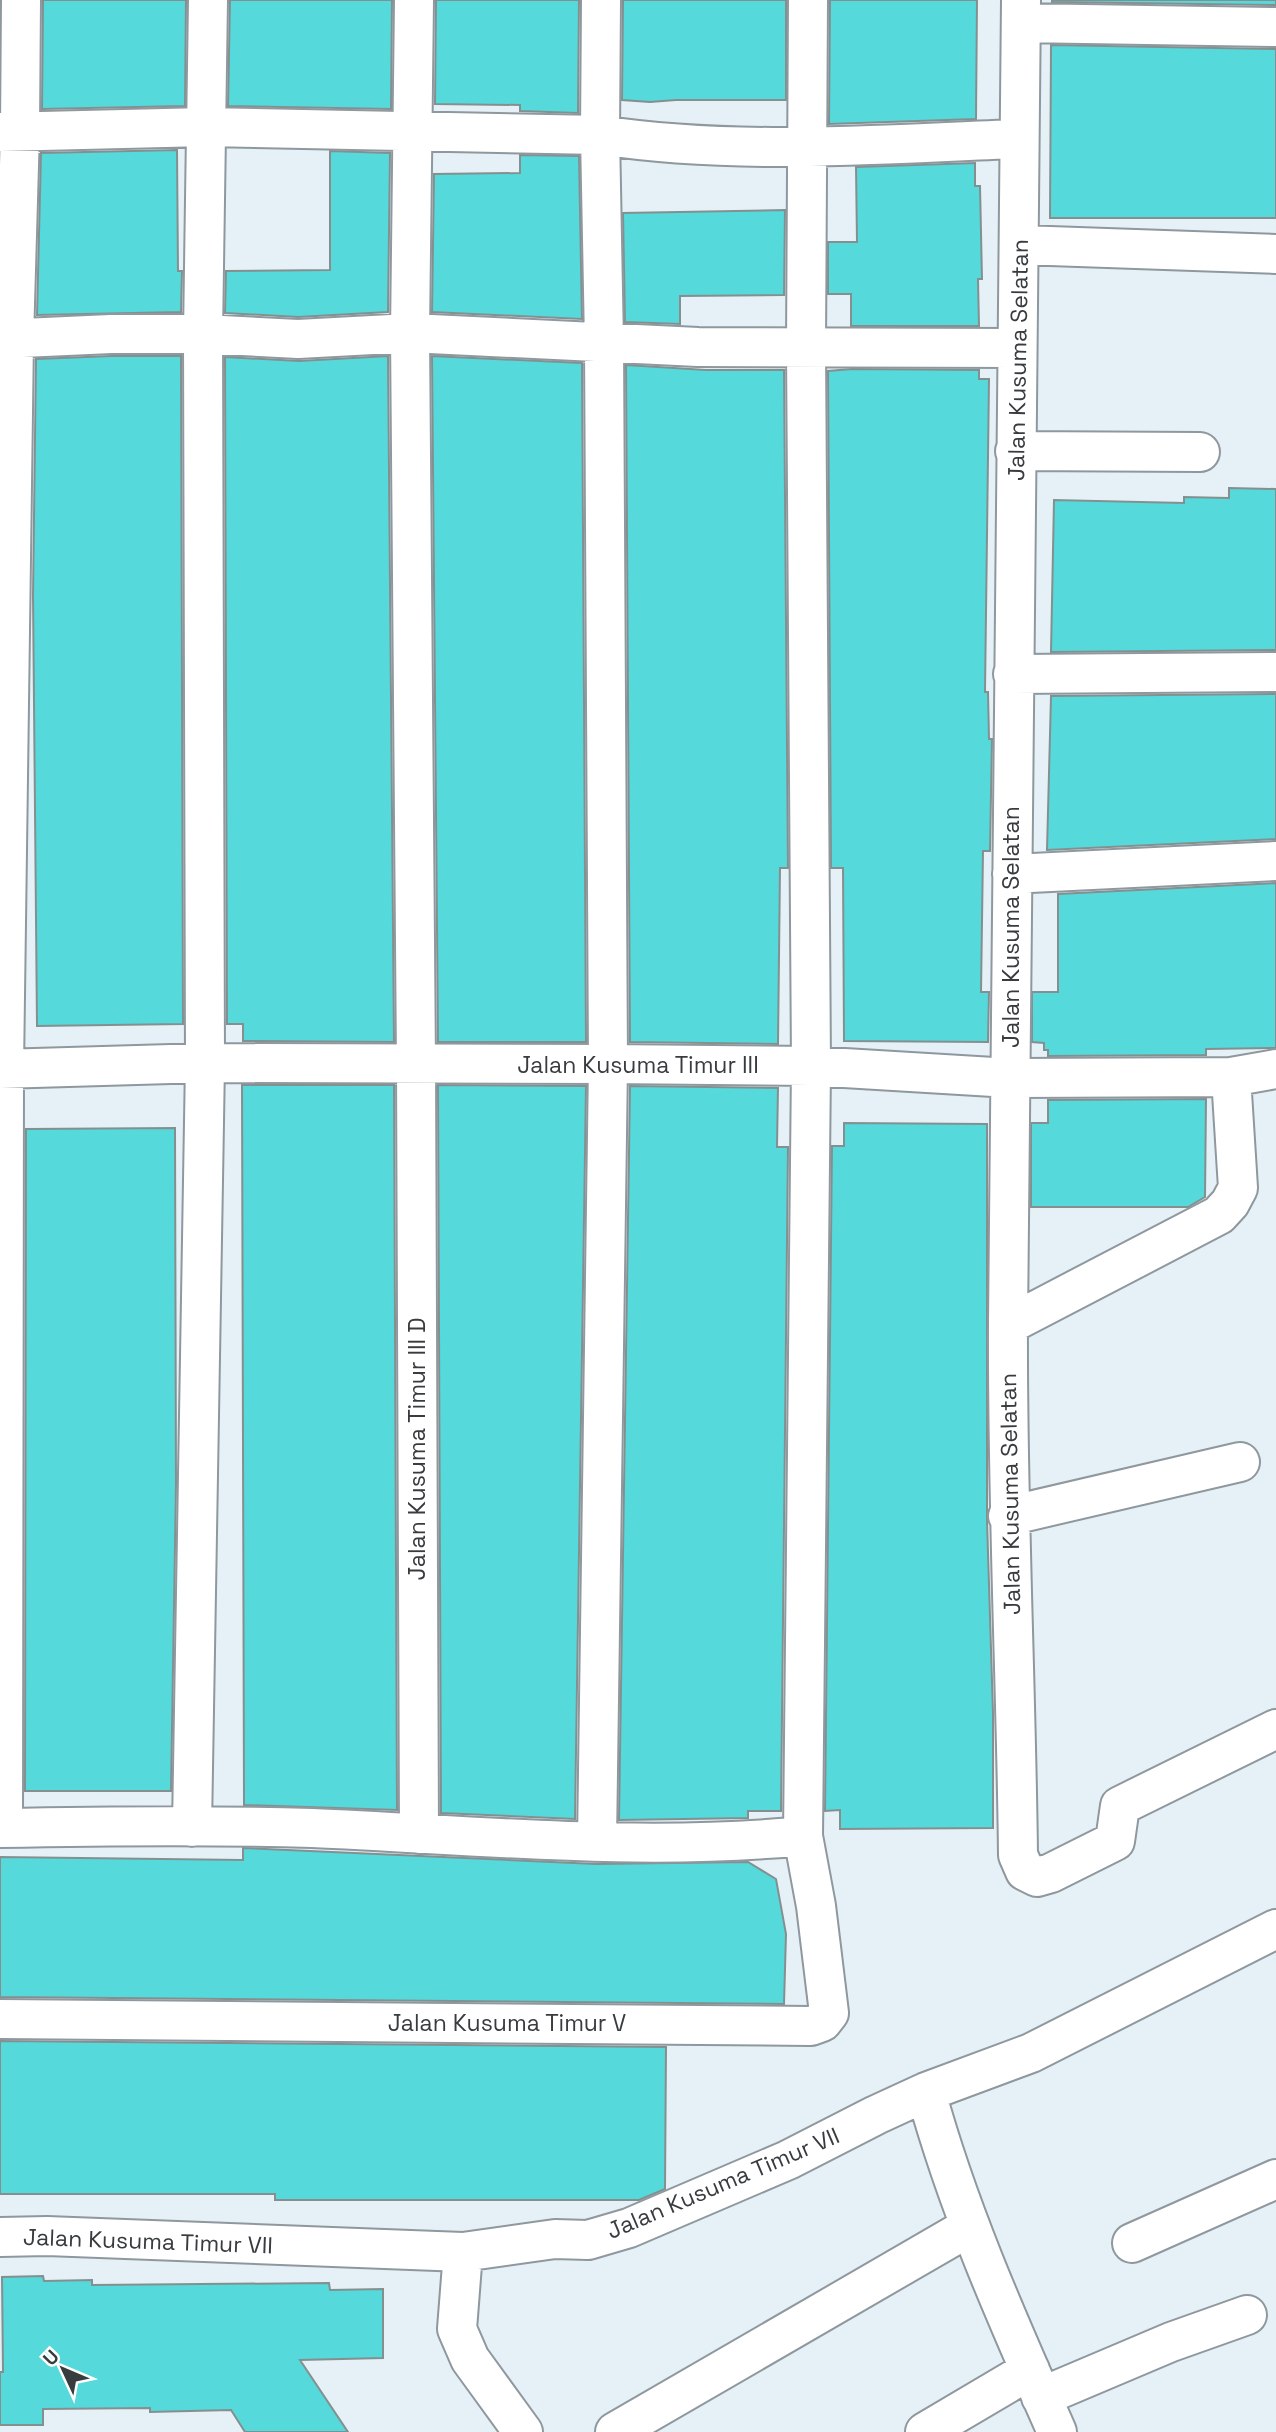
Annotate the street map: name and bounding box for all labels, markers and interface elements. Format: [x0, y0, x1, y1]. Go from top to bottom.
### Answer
street label: Jalan Kusuma Selatan [1001, 239, 1035, 481]
street label: Jalan Kusuma Selatan [996, 806, 1026, 1048]
street label: Jalan Kusuma Timur III [517, 1050, 759, 1080]
street label: Jalan Kusuma Timur III D [402, 1318, 432, 1580]
street label: Jalan Kusuma Selatan [993, 1373, 1027, 1615]
street label: Jalan Kusuma Timur V [388, 2008, 626, 2038]
street label: Jalan Kusuma Timur VII [602, 2120, 844, 2246]
street label: Jalan Kusuma Timur VII [23, 2222, 273, 2260]
north arrow [28, 2334, 98, 2404]
text: U [38, 2344, 65, 2371]

